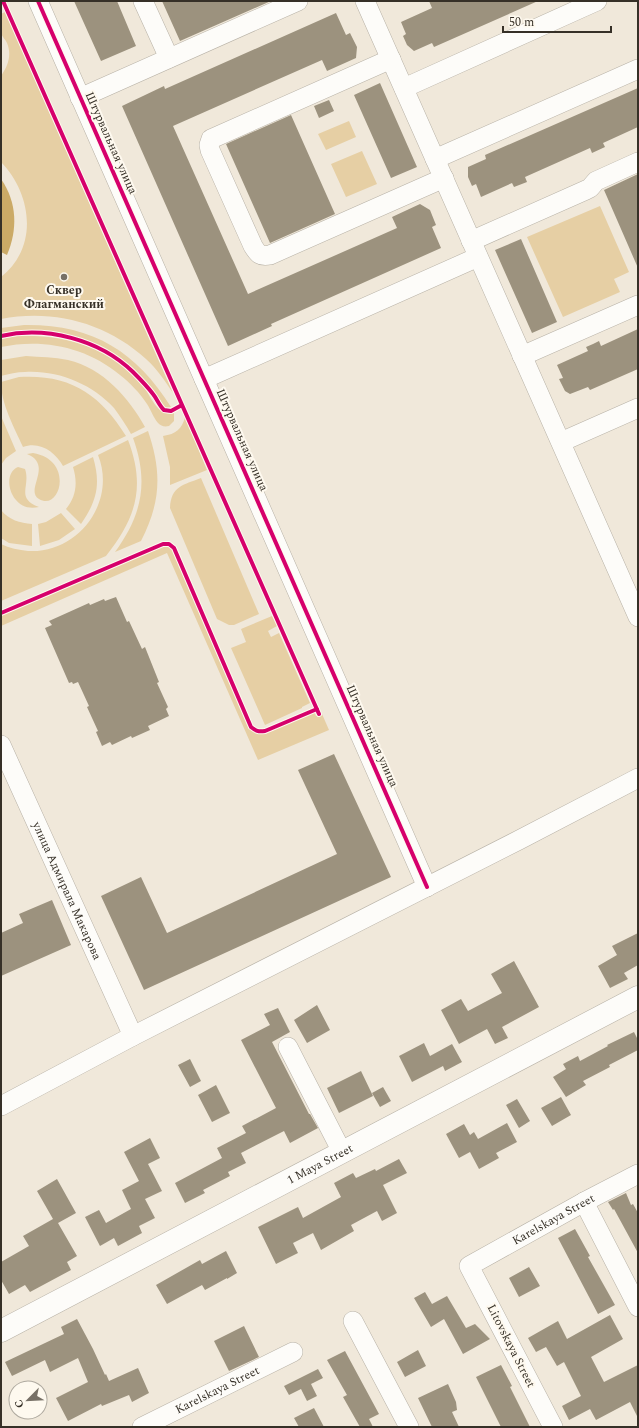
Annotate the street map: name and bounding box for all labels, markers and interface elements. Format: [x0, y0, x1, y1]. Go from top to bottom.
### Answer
scale bar [503, 8, 611, 34]
text: 50 m [509, 13, 534, 32]
street label: Штурвальная улица [80, 89, 142, 197]
marker: Сквер Флагманский [59, 272, 69, 282]
place label: Сквер Флагманский [24, 281, 104, 314]
street label: Штурвальная улица [211, 386, 273, 494]
street label: Штурвальная улица [341, 682, 403, 790]
street label: улица Адмирала Макарова [27, 818, 107, 963]
street label: 1 Maya Street [283, 1139, 356, 1189]
street label: Karelskaya Street [508, 1189, 598, 1250]
street label: Litovskaya Street [482, 1301, 540, 1391]
street label: Karelskaya Street [172, 1361, 263, 1419]
north arrow [8, 1380, 48, 1420]
text: С [10, 1397, 29, 1411]

